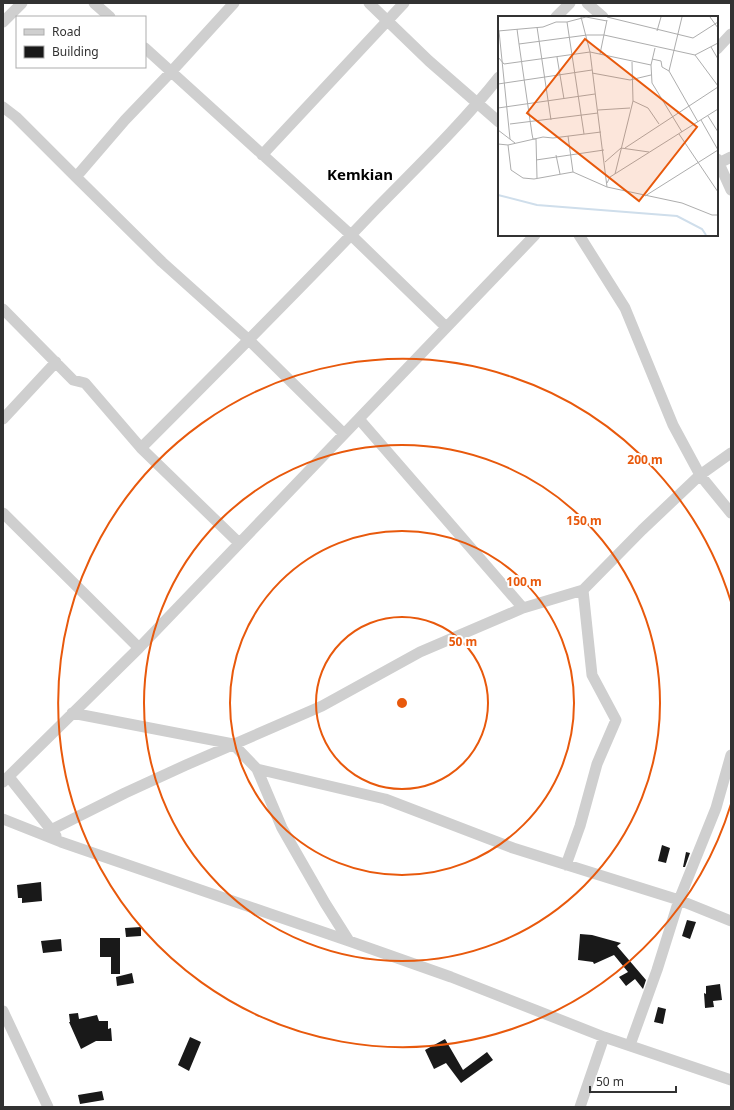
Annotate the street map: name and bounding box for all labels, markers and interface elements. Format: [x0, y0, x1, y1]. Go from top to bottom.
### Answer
legend [16, 16, 146, 68]
inset map [498, 16, 718, 236]
text: Road [52, 23, 81, 40]
text: Building [52, 43, 99, 60]
district label: Kemkian [327, 164, 393, 184]
text: 200 m [627, 451, 663, 468]
text: 150 m [566, 512, 602, 529]
text: 100 m [506, 573, 542, 590]
text: 50 m [449, 633, 477, 650]
centre of rings [395, 696, 409, 710]
scale bar [590, 1068, 676, 1094]
text: 50 m [596, 1073, 624, 1090]

